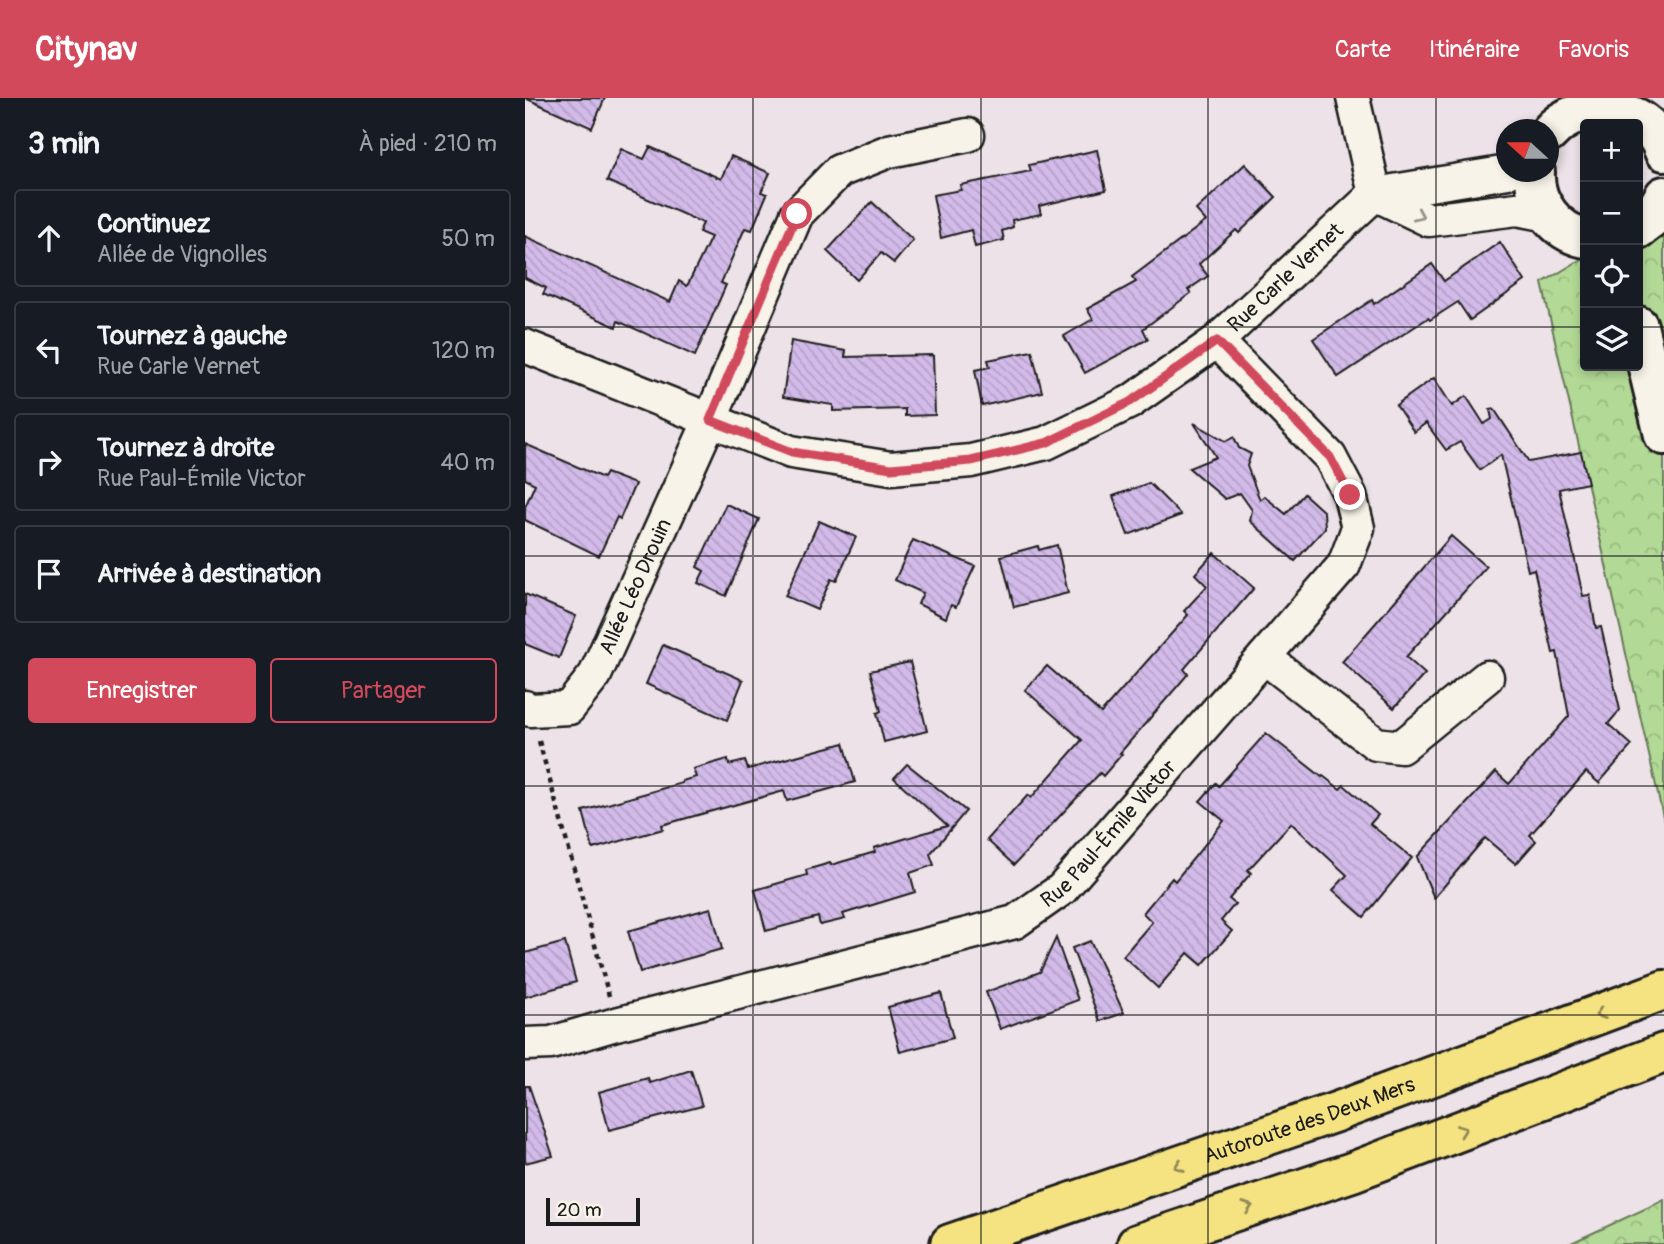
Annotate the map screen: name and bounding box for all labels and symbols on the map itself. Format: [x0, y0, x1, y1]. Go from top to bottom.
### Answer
north arrow [1496, 119, 1559, 182]
route start [781, 198, 812, 229]
one-way arrow [1412, 207, 1424, 221]
street label: Rue Carle Vernet [1222, 217, 1349, 338]
route end [1334, 479, 1365, 510]
street label: Allée Léo Drouin [593, 514, 677, 659]
street label: Rue Paul-Émile Victor [1035, 754, 1182, 913]
one-way arrow [1594, 1006, 1607, 1020]
street label: Autoroute des Deux Mers [1200, 1070, 1419, 1170]
one-way arrow [1456, 1124, 1468, 1138]
one-way arrow [1173, 1158, 1185, 1172]
scale bar [546, 1195, 641, 1227]
one-way arrow [1241, 1201, 1254, 1215]

